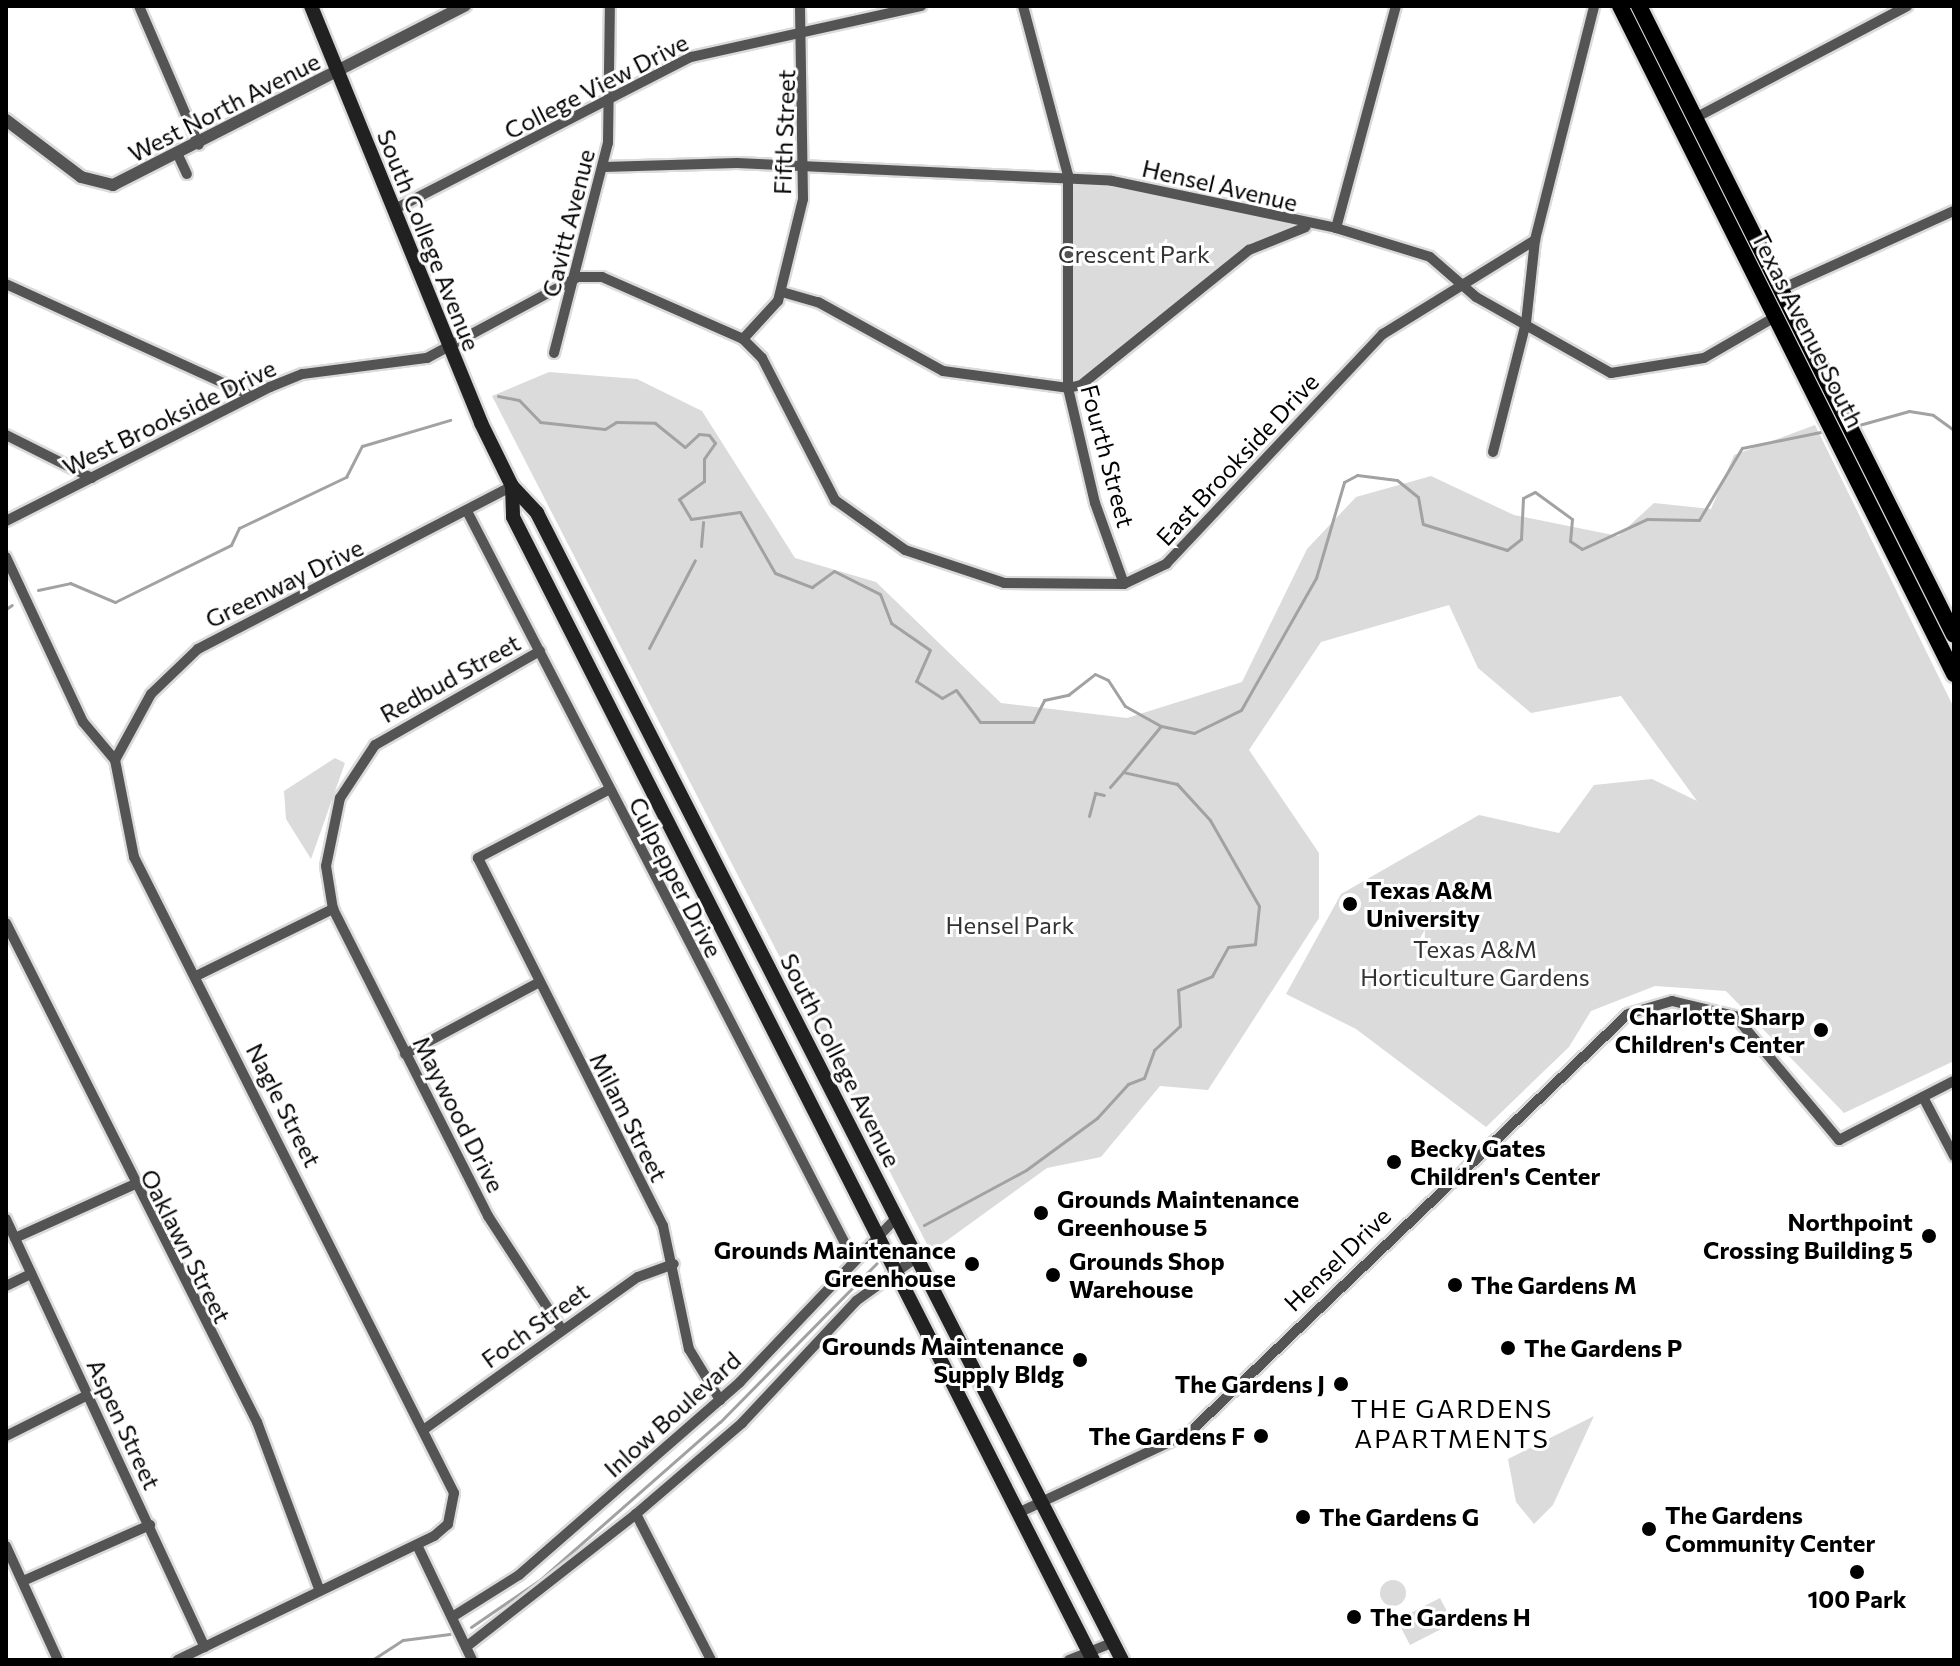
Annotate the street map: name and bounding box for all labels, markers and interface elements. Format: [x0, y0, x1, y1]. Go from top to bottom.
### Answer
street label: College View Drive [499, 27, 693, 145]
street label: West North Avenue [123, 46, 325, 168]
street label: Fifth Street [767, 69, 801, 195]
street label: South College Avenue [372, 125, 486, 355]
street label: Cavitt Avenue [536, 146, 600, 300]
street label: Hensel Avenue [1139, 153, 1301, 217]
street label: Texas Avenue South [1746, 226, 1870, 432]
park label: Crescent Park [1058, 240, 1210, 268]
street label: West Brookside Drive [58, 353, 280, 481]
street label: East Brookside Drive [1150, 367, 1324, 551]
street label: Fourth Street [1075, 381, 1141, 531]
street label: Greenway Drive [200, 532, 368, 634]
street label: Redbud Street [375, 628, 525, 728]
street label: Culpepper Drive [623, 792, 729, 962]
place label: Texas A&M University [1366, 876, 1493, 932]
marker: Texas A&M University [1341, 895, 1359, 913]
park label: Hensel Park [946, 911, 1074, 939]
park label: Texas A&M Horticulture Gardens [1360, 935, 1590, 991]
street label: South College Avenue [775, 948, 907, 1172]
place label: Charlotte Sharp Children's Center [1615, 1002, 1805, 1058]
marker: Charlotte Sharp Children's Center [1812, 1021, 1830, 1039]
street label: Maywood Drive [407, 1031, 511, 1197]
street label: Nagle Street [241, 1038, 327, 1172]
street label: Milam Street [584, 1048, 674, 1186]
place label: Becky Gates Children's Center [1410, 1134, 1600, 1190]
marker: Becky Gates Children's Center [1385, 1153, 1403, 1171]
street label: Oaklawn Street [135, 1164, 237, 1328]
place label: Grounds Maintenance Greenhouse 5 [1057, 1185, 1299, 1241]
street label: Hensel Drive [1278, 1201, 1396, 1317]
marker: Grounds Maintenance Greenhouse 5 [1032, 1204, 1050, 1222]
place label: Northpoint Crossing Building 5 [1703, 1208, 1913, 1264]
marker: Northpoint Crossing Building 5 [1920, 1227, 1938, 1245]
place label: Grounds Maintenance Greenhouse [714, 1236, 956, 1292]
place label: Grounds Shop Warehouse [1069, 1247, 1225, 1303]
marker: Grounds Maintenance Greenhouse [963, 1255, 981, 1273]
marker: Grounds Shop Warehouse [1044, 1266, 1062, 1284]
place label: The Gardens M [1471, 1271, 1637, 1299]
street label: Foch Street [476, 1276, 594, 1374]
marker: The Gardens M [1446, 1276, 1464, 1294]
place label: Grounds Maintenance Supply Bldg [822, 1332, 1064, 1388]
place label: The Gardens P [1524, 1334, 1682, 1362]
marker: The Gardens P [1499, 1339, 1517, 1357]
street label: Inlow Boulevard [598, 1345, 746, 1483]
marker: Grounds Maintenance Supply Bldg [1071, 1351, 1089, 1369]
street label: Aspen Street [81, 1354, 167, 1494]
place label: The Gardens J [1175, 1370, 1325, 1398]
marker: The Gardens J [1332, 1375, 1350, 1393]
district label: THE GARDENS APARTMENTS [1351, 1392, 1553, 1454]
place label: The Gardens F [1089, 1422, 1245, 1450]
marker: The Gardens F [1252, 1427, 1270, 1445]
place label: The Gardens Community Center [1665, 1501, 1875, 1557]
place label: The Gardens G [1319, 1503, 1479, 1531]
marker: The Gardens G [1294, 1508, 1312, 1526]
marker: The Gardens Community Center [1640, 1520, 1658, 1538]
marker: 100 Park [1848, 1563, 1866, 1581]
place label: 100 Park [1807, 1585, 1907, 1613]
place label: The Gardens H [1370, 1603, 1531, 1631]
marker: The Gardens H [1345, 1608, 1363, 1626]

